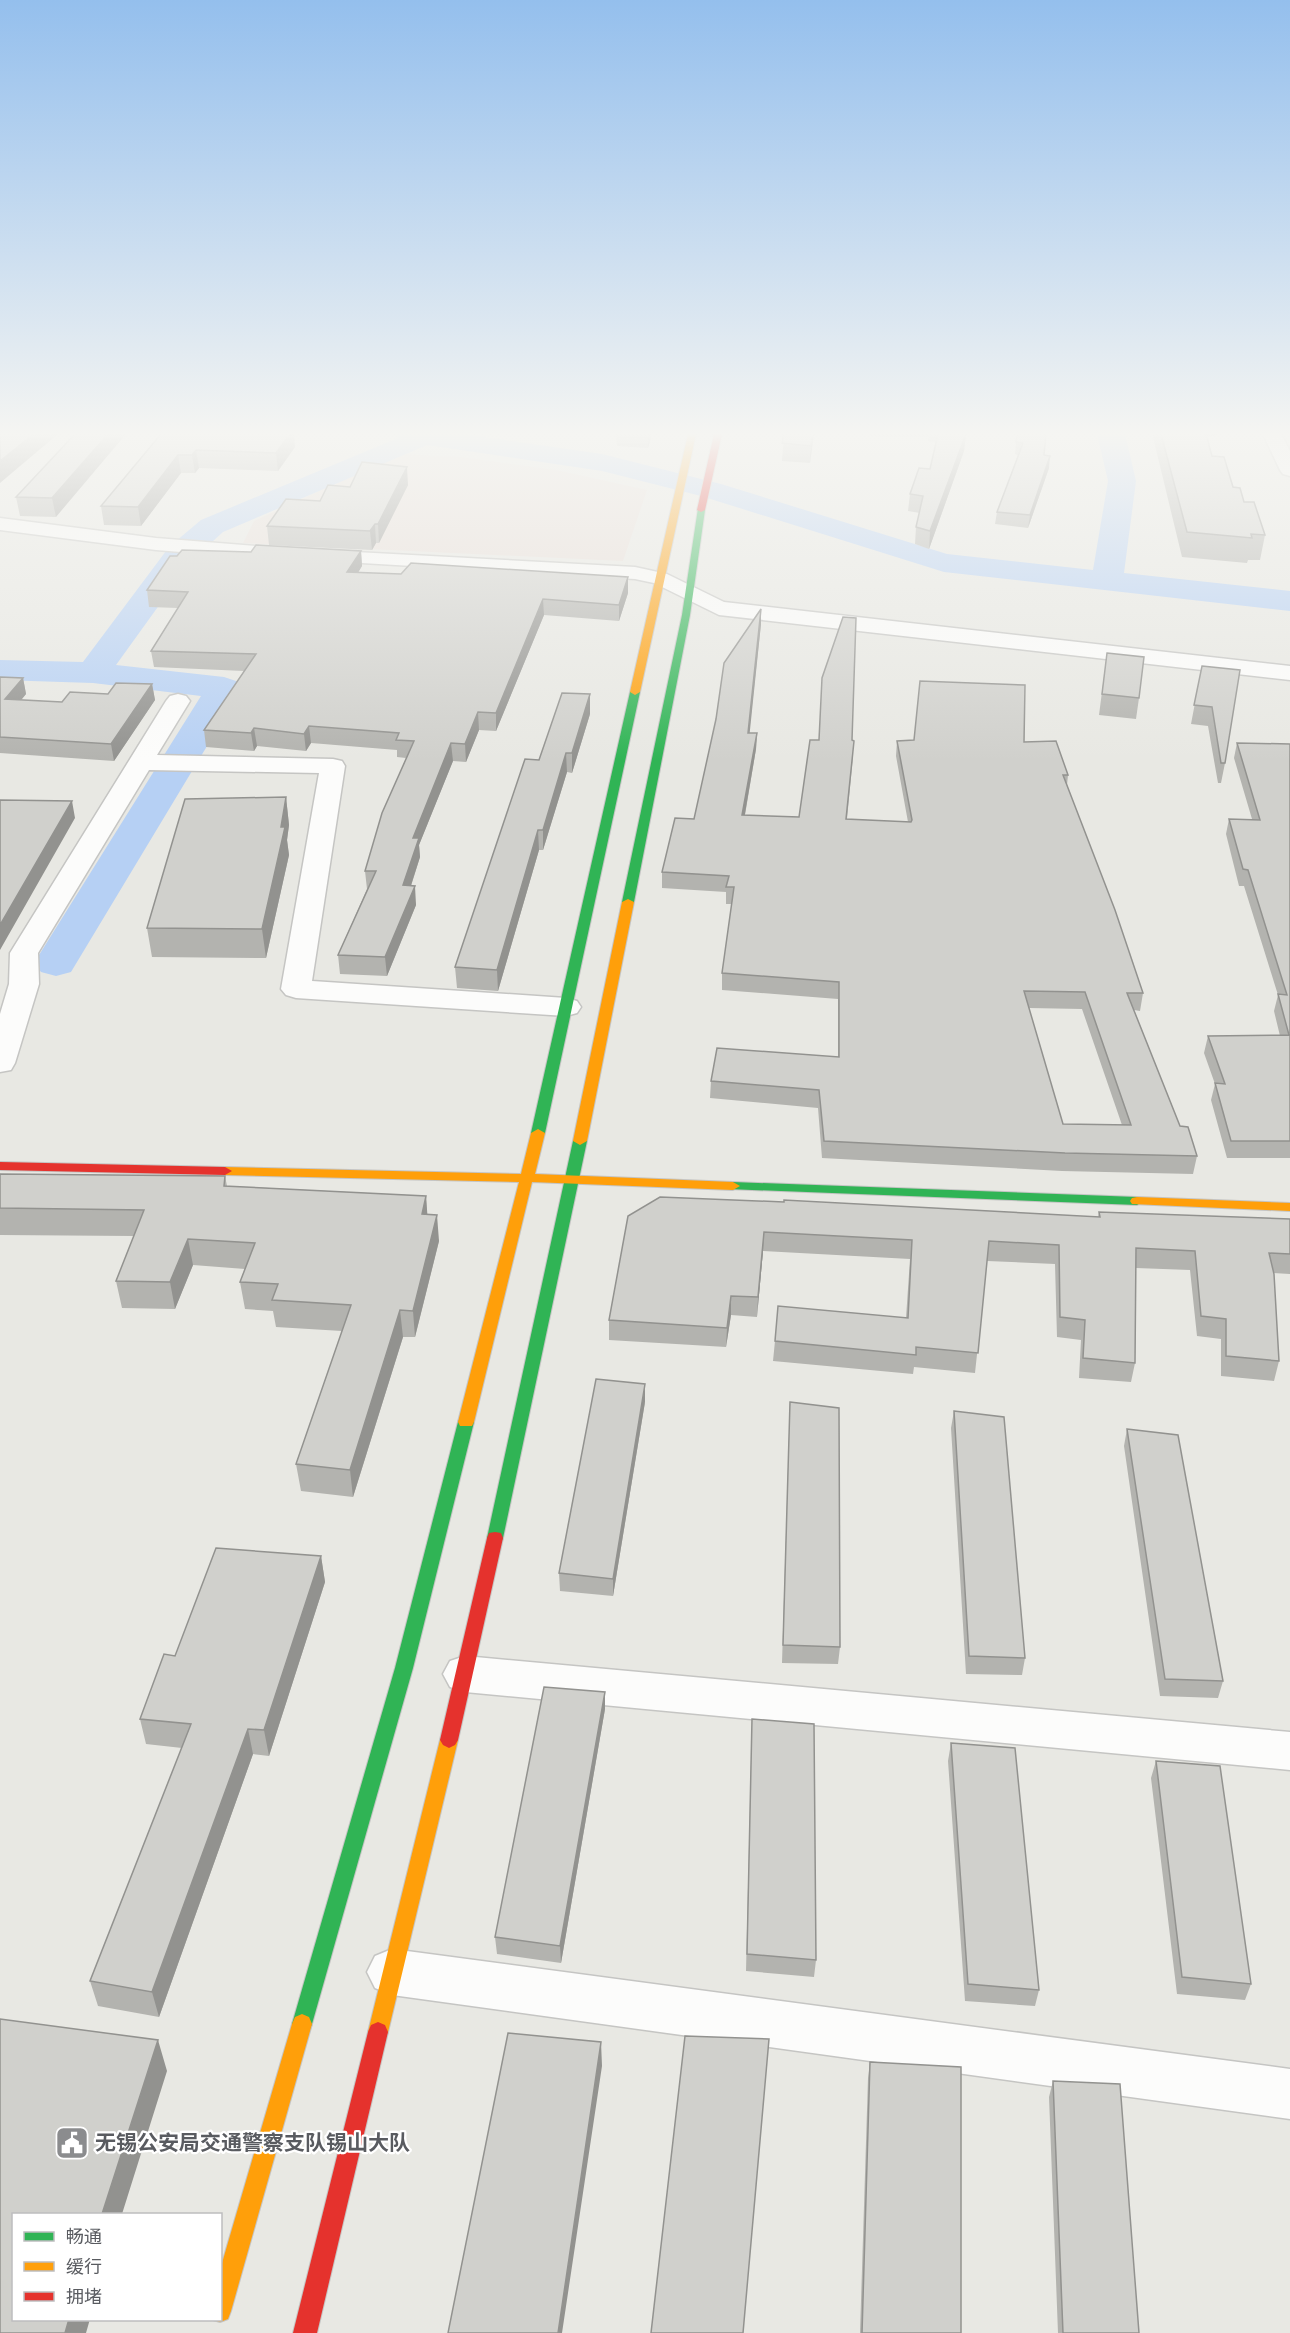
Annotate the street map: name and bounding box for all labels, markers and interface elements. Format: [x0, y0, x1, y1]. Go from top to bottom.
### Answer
public building icon: 无锡公安局交通警察支队锡山大队 [54, 2125, 90, 2161]
place label: 无锡公安局交通警察支队锡山大队 [95, 2129, 410, 2155]
legend [12, 2213, 222, 2321]
text: 畅通 [66, 2225, 102, 2247]
text: 缓行 [66, 2255, 102, 2277]
text: 拥堵 [66, 2285, 102, 2307]

